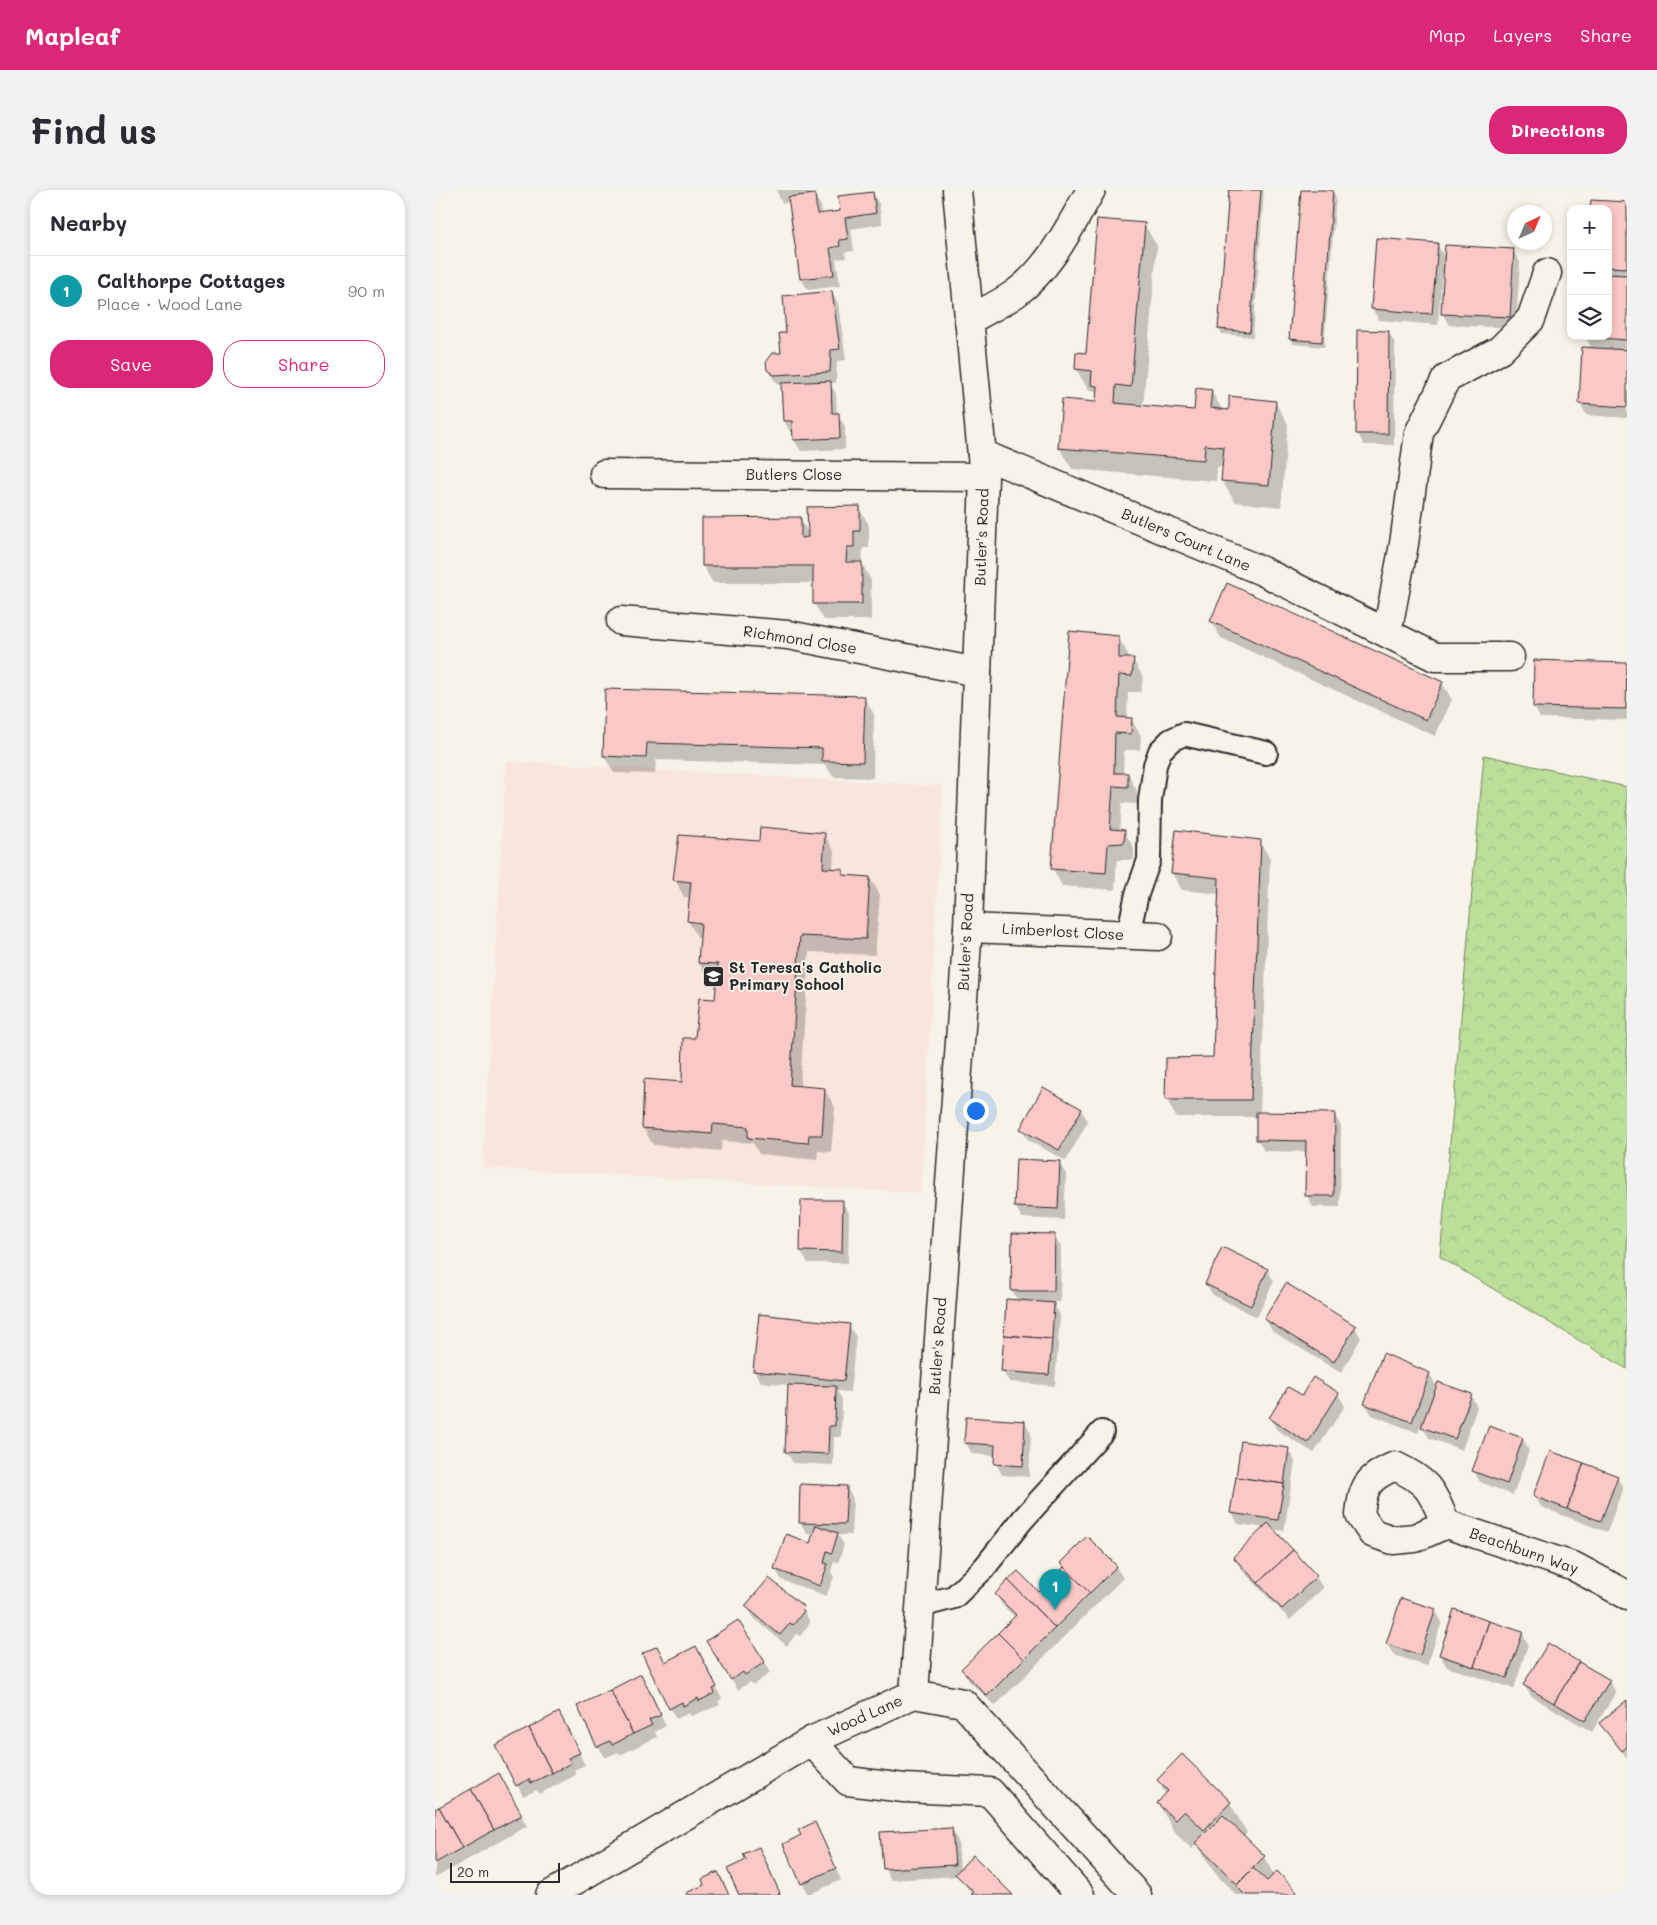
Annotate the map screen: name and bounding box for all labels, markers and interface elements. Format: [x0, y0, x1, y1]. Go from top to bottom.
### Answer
text: Mapleaf [25, 20, 120, 51]
text: Map [1429, 23, 1465, 47]
text: Layers [1493, 23, 1552, 47]
text: Share [1580, 23, 1632, 47]
button: Directions [1489, 106, 1627, 154]
text: Find us [30, 107, 157, 153]
north arrow [1507, 205, 1552, 250]
map controls [1567, 205, 1612, 340]
button: + [1567, 205, 1612, 250]
text: Nearby [50, 209, 127, 236]
button: − [1567, 250, 1612, 295]
text: Calthorpe Cottages [97, 268, 285, 293]
text: 1 [62, 280, 70, 301]
text: 90 m [348, 280, 385, 301]
text: Place · Wood Lane [97, 293, 243, 314]
button: layers [1567, 295, 1612, 340]
button: Save [50, 340, 213, 388]
button: Share [223, 340, 385, 388]
street label: Butlers Close [746, 464, 842, 484]
street label: Butler's Road [969, 488, 993, 586]
street label: Butlers Court Lane [1119, 503, 1254, 575]
street label: Richmond Close [742, 620, 858, 658]
street label: Butler's Road [952, 893, 978, 991]
street label: Limberlost Close [1002, 918, 1125, 944]
place label: St Teresa's Catholic Primary School [729, 957, 882, 994]
school or university icon: St Teresa's Catholic Primary School [701, 965, 725, 989]
your location [963, 1098, 989, 1124]
street label: Butler's Road [924, 1297, 950, 1395]
street label: Beachburn Way [1467, 1522, 1582, 1578]
pin: 1 [1039, 1569, 1071, 1610]
street label: Wood Lane [824, 1690, 905, 1741]
scale bar [450, 1860, 560, 1883]
text: 20 m [457, 1862, 489, 1881]

